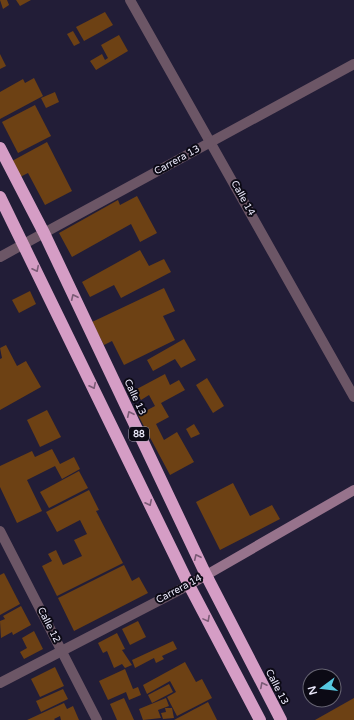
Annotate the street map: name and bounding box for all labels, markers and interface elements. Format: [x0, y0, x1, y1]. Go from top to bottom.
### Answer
street label: Carrera 13 [152, 143, 202, 177]
street label: Calle 14 [228, 178, 258, 218]
one-way arrow [31, 265, 39, 272]
one-way arrow [71, 293, 79, 301]
street label: Calle 13 [121, 377, 149, 417]
one-way arrow [88, 382, 96, 389]
one-way arrow [127, 411, 135, 418]
road number: 88 [129, 427, 149, 441]
one-way arrow [145, 499, 152, 506]
one-way arrow [194, 554, 202, 561]
street label: Carrera 14 [154, 572, 204, 606]
street label: Calle 12 [35, 605, 63, 645]
one-way arrow [202, 615, 210, 623]
street label: Calle 13 [263, 667, 291, 707]
north arrow [302, 668, 342, 708]
one-way arrow [260, 682, 267, 690]
text: N [305, 685, 320, 696]

